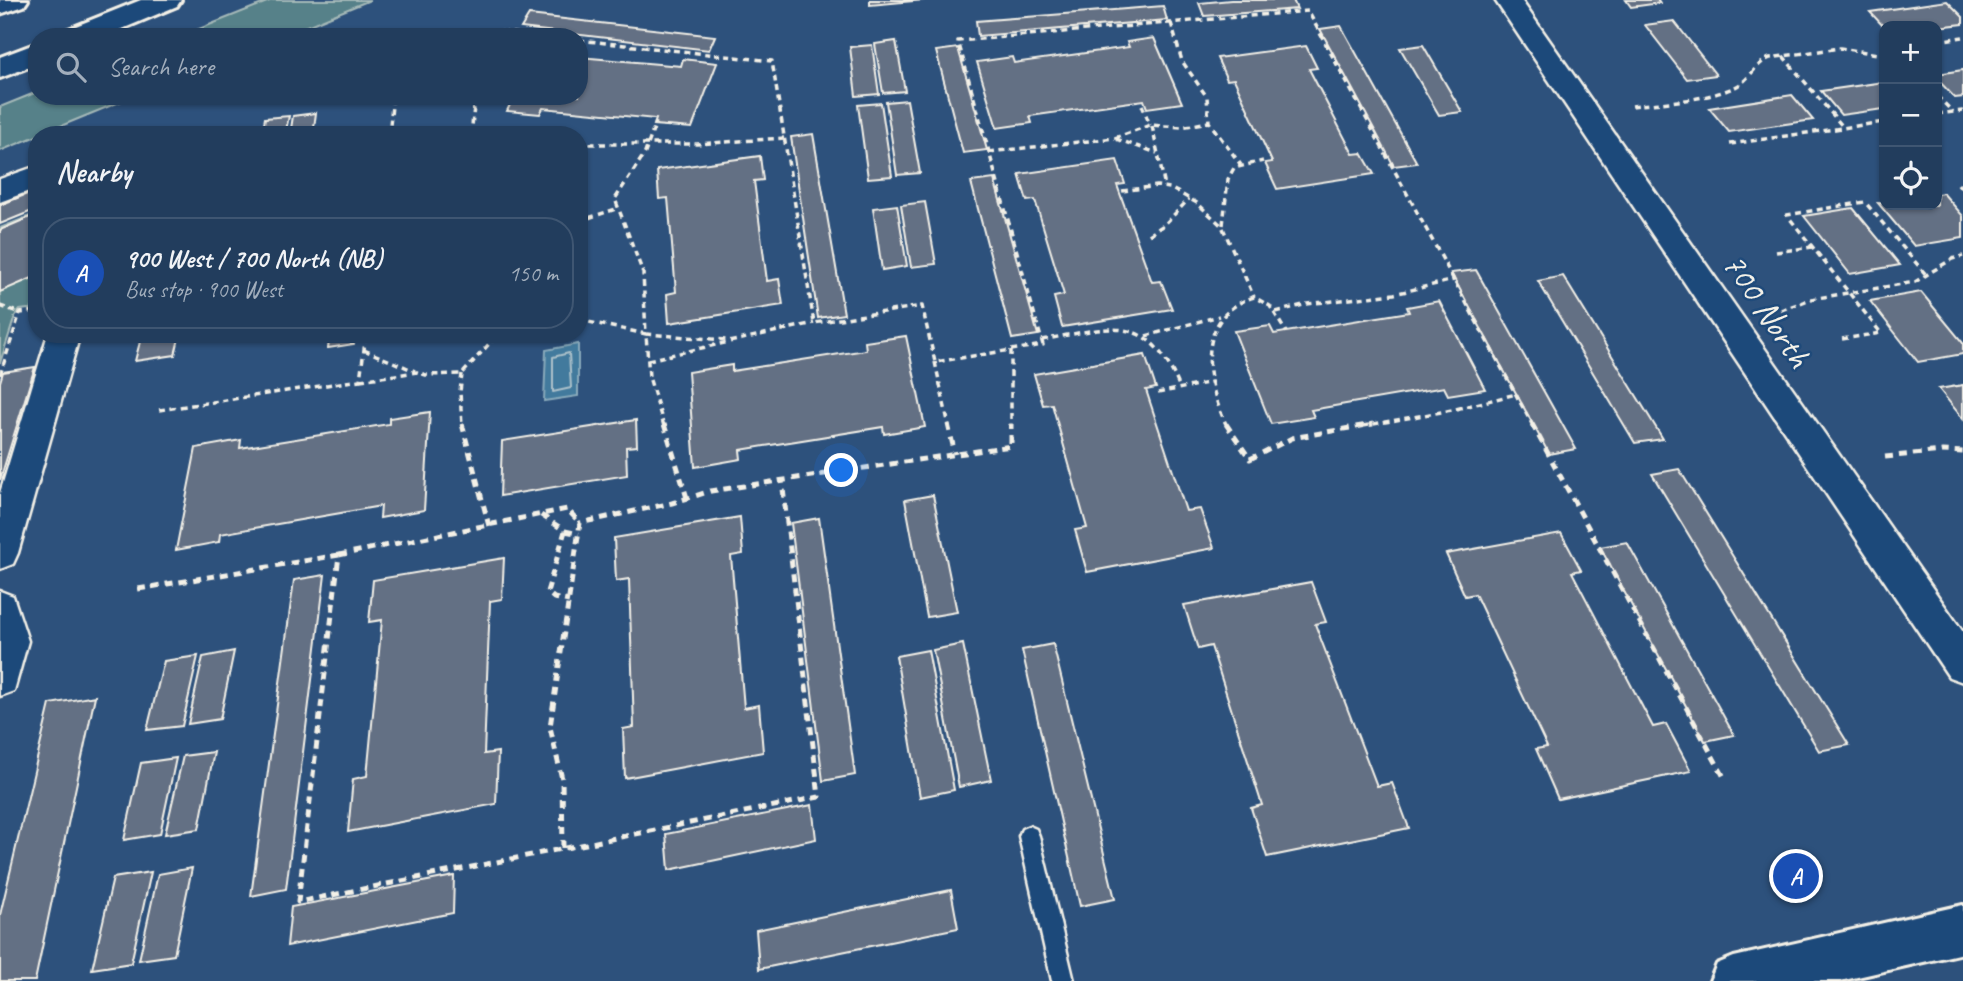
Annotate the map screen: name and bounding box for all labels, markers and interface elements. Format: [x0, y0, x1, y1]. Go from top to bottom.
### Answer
map controls [1879, 21, 1942, 210]
button: + [1879, 21, 1942, 84]
search box [28, 28, 588, 105]
icon: search [52, 48, 90, 86]
text: Search here [108, 50, 214, 83]
button: − [1879, 84, 1942, 147]
button: locate [1879, 147, 1942, 210]
text: Nearby [56, 153, 132, 191]
text: 900 West / 700 North (NB) [125, 242, 383, 275]
street label: 700 North [1712, 244, 1822, 377]
text: A [75, 259, 87, 288]
text: 150 m [509, 259, 558, 288]
text: Bus stop · 900 West [125, 275, 283, 304]
your location [824, 453, 858, 487]
pin: A [1773, 850, 1819, 902]

